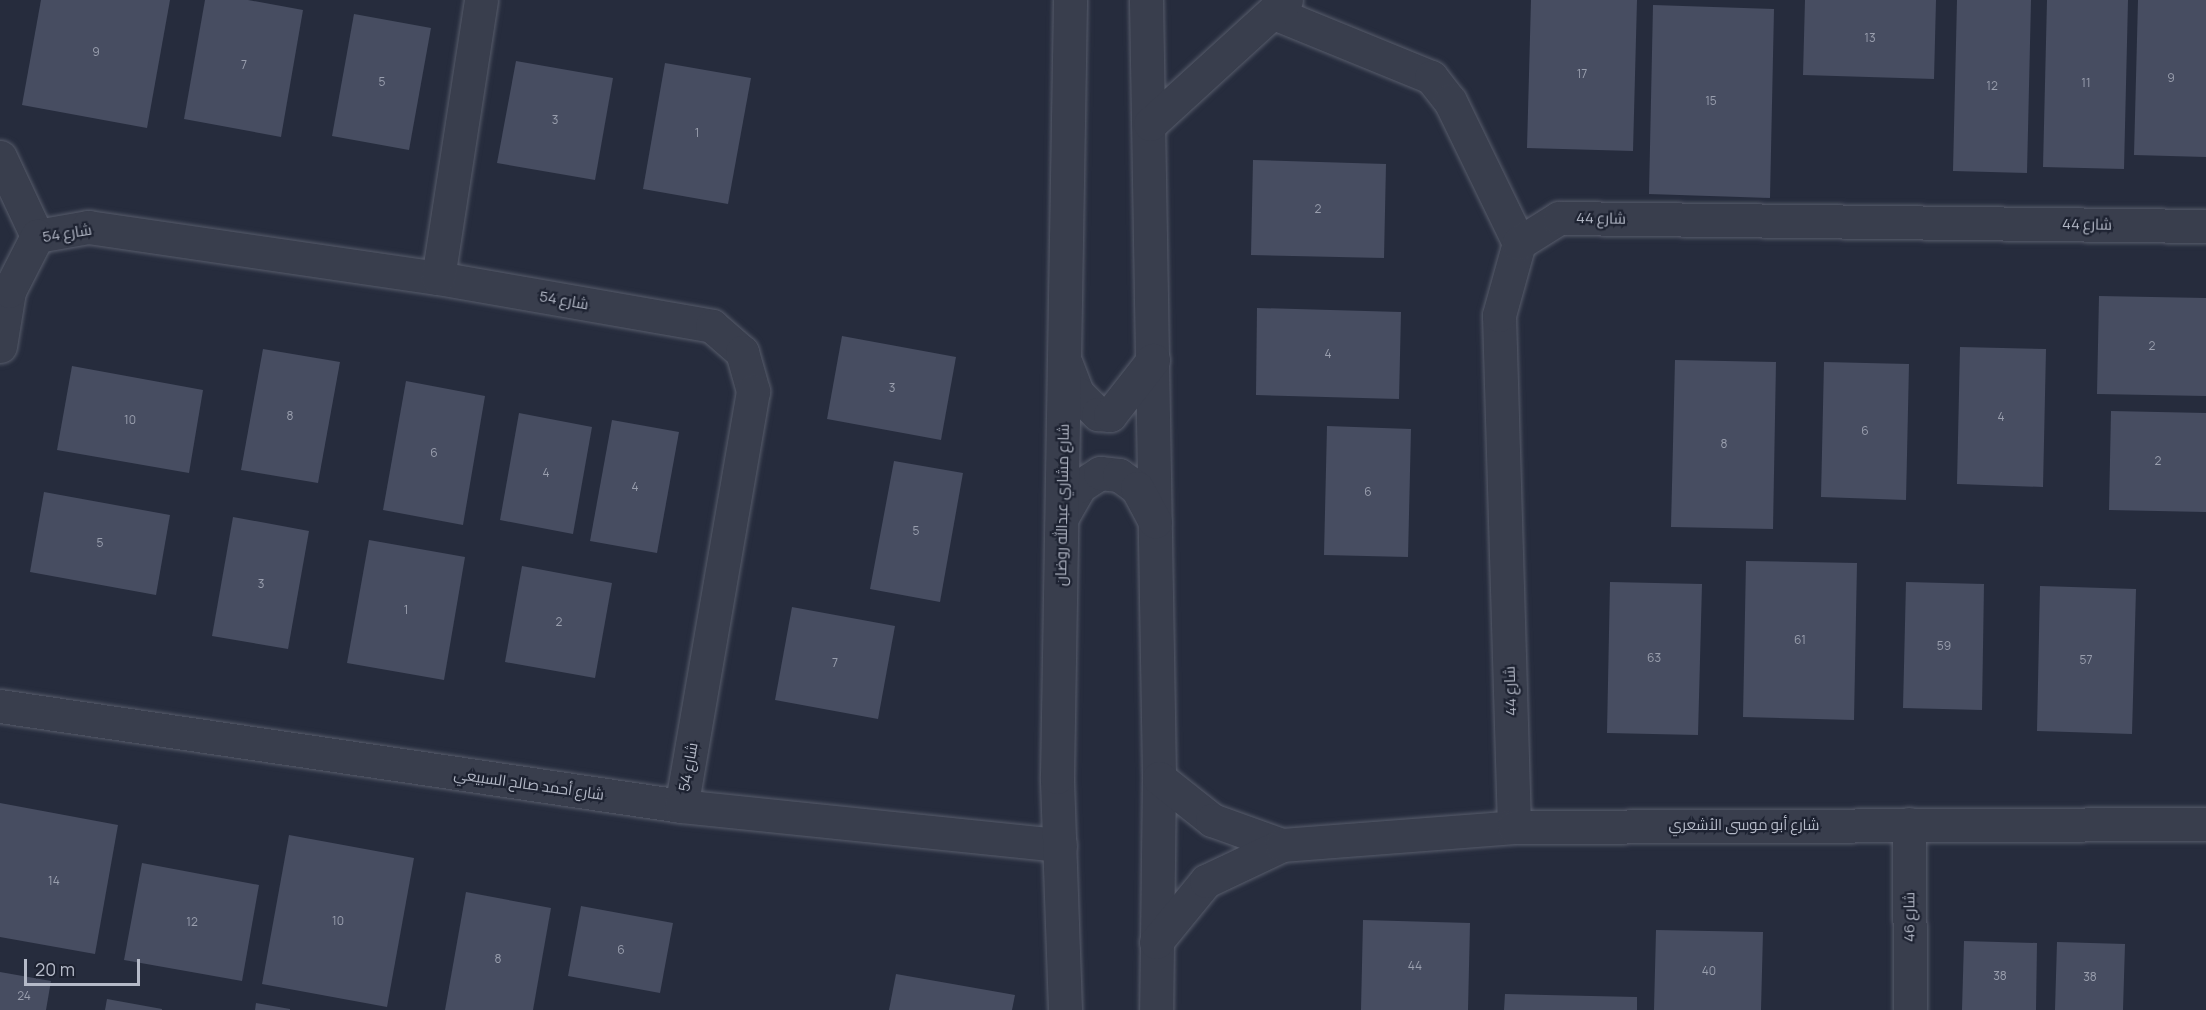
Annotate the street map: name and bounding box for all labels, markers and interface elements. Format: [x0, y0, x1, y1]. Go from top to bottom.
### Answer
house number: 13 [1864, 31, 1876, 45]
house number: 9 [92, 45, 100, 59]
house number: 7 [241, 58, 247, 72]
house number: 17 [1577, 67, 1587, 81]
house number: 9 [2167, 71, 2175, 85]
house number: 5 [379, 75, 385, 89]
house number: 11 [2081, 76, 2091, 90]
house number: 12 [1986, 79, 1998, 93]
house number: 15 [1705, 94, 1717, 108]
house number: 3 [552, 113, 558, 127]
house number: 1 [695, 126, 699, 140]
house number: 2 [1315, 202, 1321, 216]
street label: شارع 44 [1576, 209, 1626, 227]
street label: شارع 44 [2062, 215, 2112, 233]
street label: شارع 54 [41, 220, 93, 246]
street label: شارع 54 [538, 287, 590, 313]
house number: 2 [2149, 339, 2155, 353]
house number: 4 [1324, 347, 1332, 361]
house number: 3 [889, 381, 895, 395]
house number: 8 [287, 409, 293, 423]
house number: 4 [1997, 410, 2005, 424]
house number: 10 [124, 413, 136, 427]
street label: شارع مشاري عبدالله روضان [1052, 424, 1072, 586]
house number: 6 [1861, 424, 1869, 438]
house number: 8 [1721, 437, 1727, 451]
house number: 6 [430, 446, 438, 460]
house number: 2 [2155, 454, 2161, 468]
house number: 4 [542, 466, 550, 480]
house number: 4 [631, 480, 639, 494]
house number: 6 [1364, 485, 1372, 499]
house number: 5 [913, 524, 919, 538]
house number: 5 [97, 536, 103, 550]
house number: 3 [258, 577, 264, 591]
house number: 1 [404, 603, 408, 617]
house number: 2 [556, 615, 562, 629]
house number: 61 [1794, 633, 1806, 647]
house number: 59 [1937, 639, 1951, 653]
house number: 63 [1647, 651, 1661, 665]
house number: 57 [2080, 653, 2092, 667]
house number: 7 [832, 656, 838, 670]
street label: شارع 44 [1500, 666, 1520, 716]
street label: شارع 54 [675, 741, 701, 793]
street label: شارع أحمد صالح السبيعي [453, 765, 605, 803]
street label: شارع أبو موسى الأشعري [1669, 816, 1819, 834]
house number: 14 [48, 874, 60, 888]
street label: شارع 46 [1900, 892, 1918, 942]
house number: 10 [332, 914, 344, 928]
house number: 12 [186, 915, 198, 929]
house number: 6 [617, 943, 625, 957]
scale bar [27, 947, 142, 985]
house number: 8 [495, 952, 501, 966]
text: 20 m [35, 957, 75, 981]
house number: 44 [1408, 959, 1422, 973]
house number: 40 [1702, 964, 1716, 978]
house number: 38 [1993, 969, 2007, 983]
house number: 38 [2083, 970, 2097, 984]
house number: 24 [17, 989, 31, 1003]

